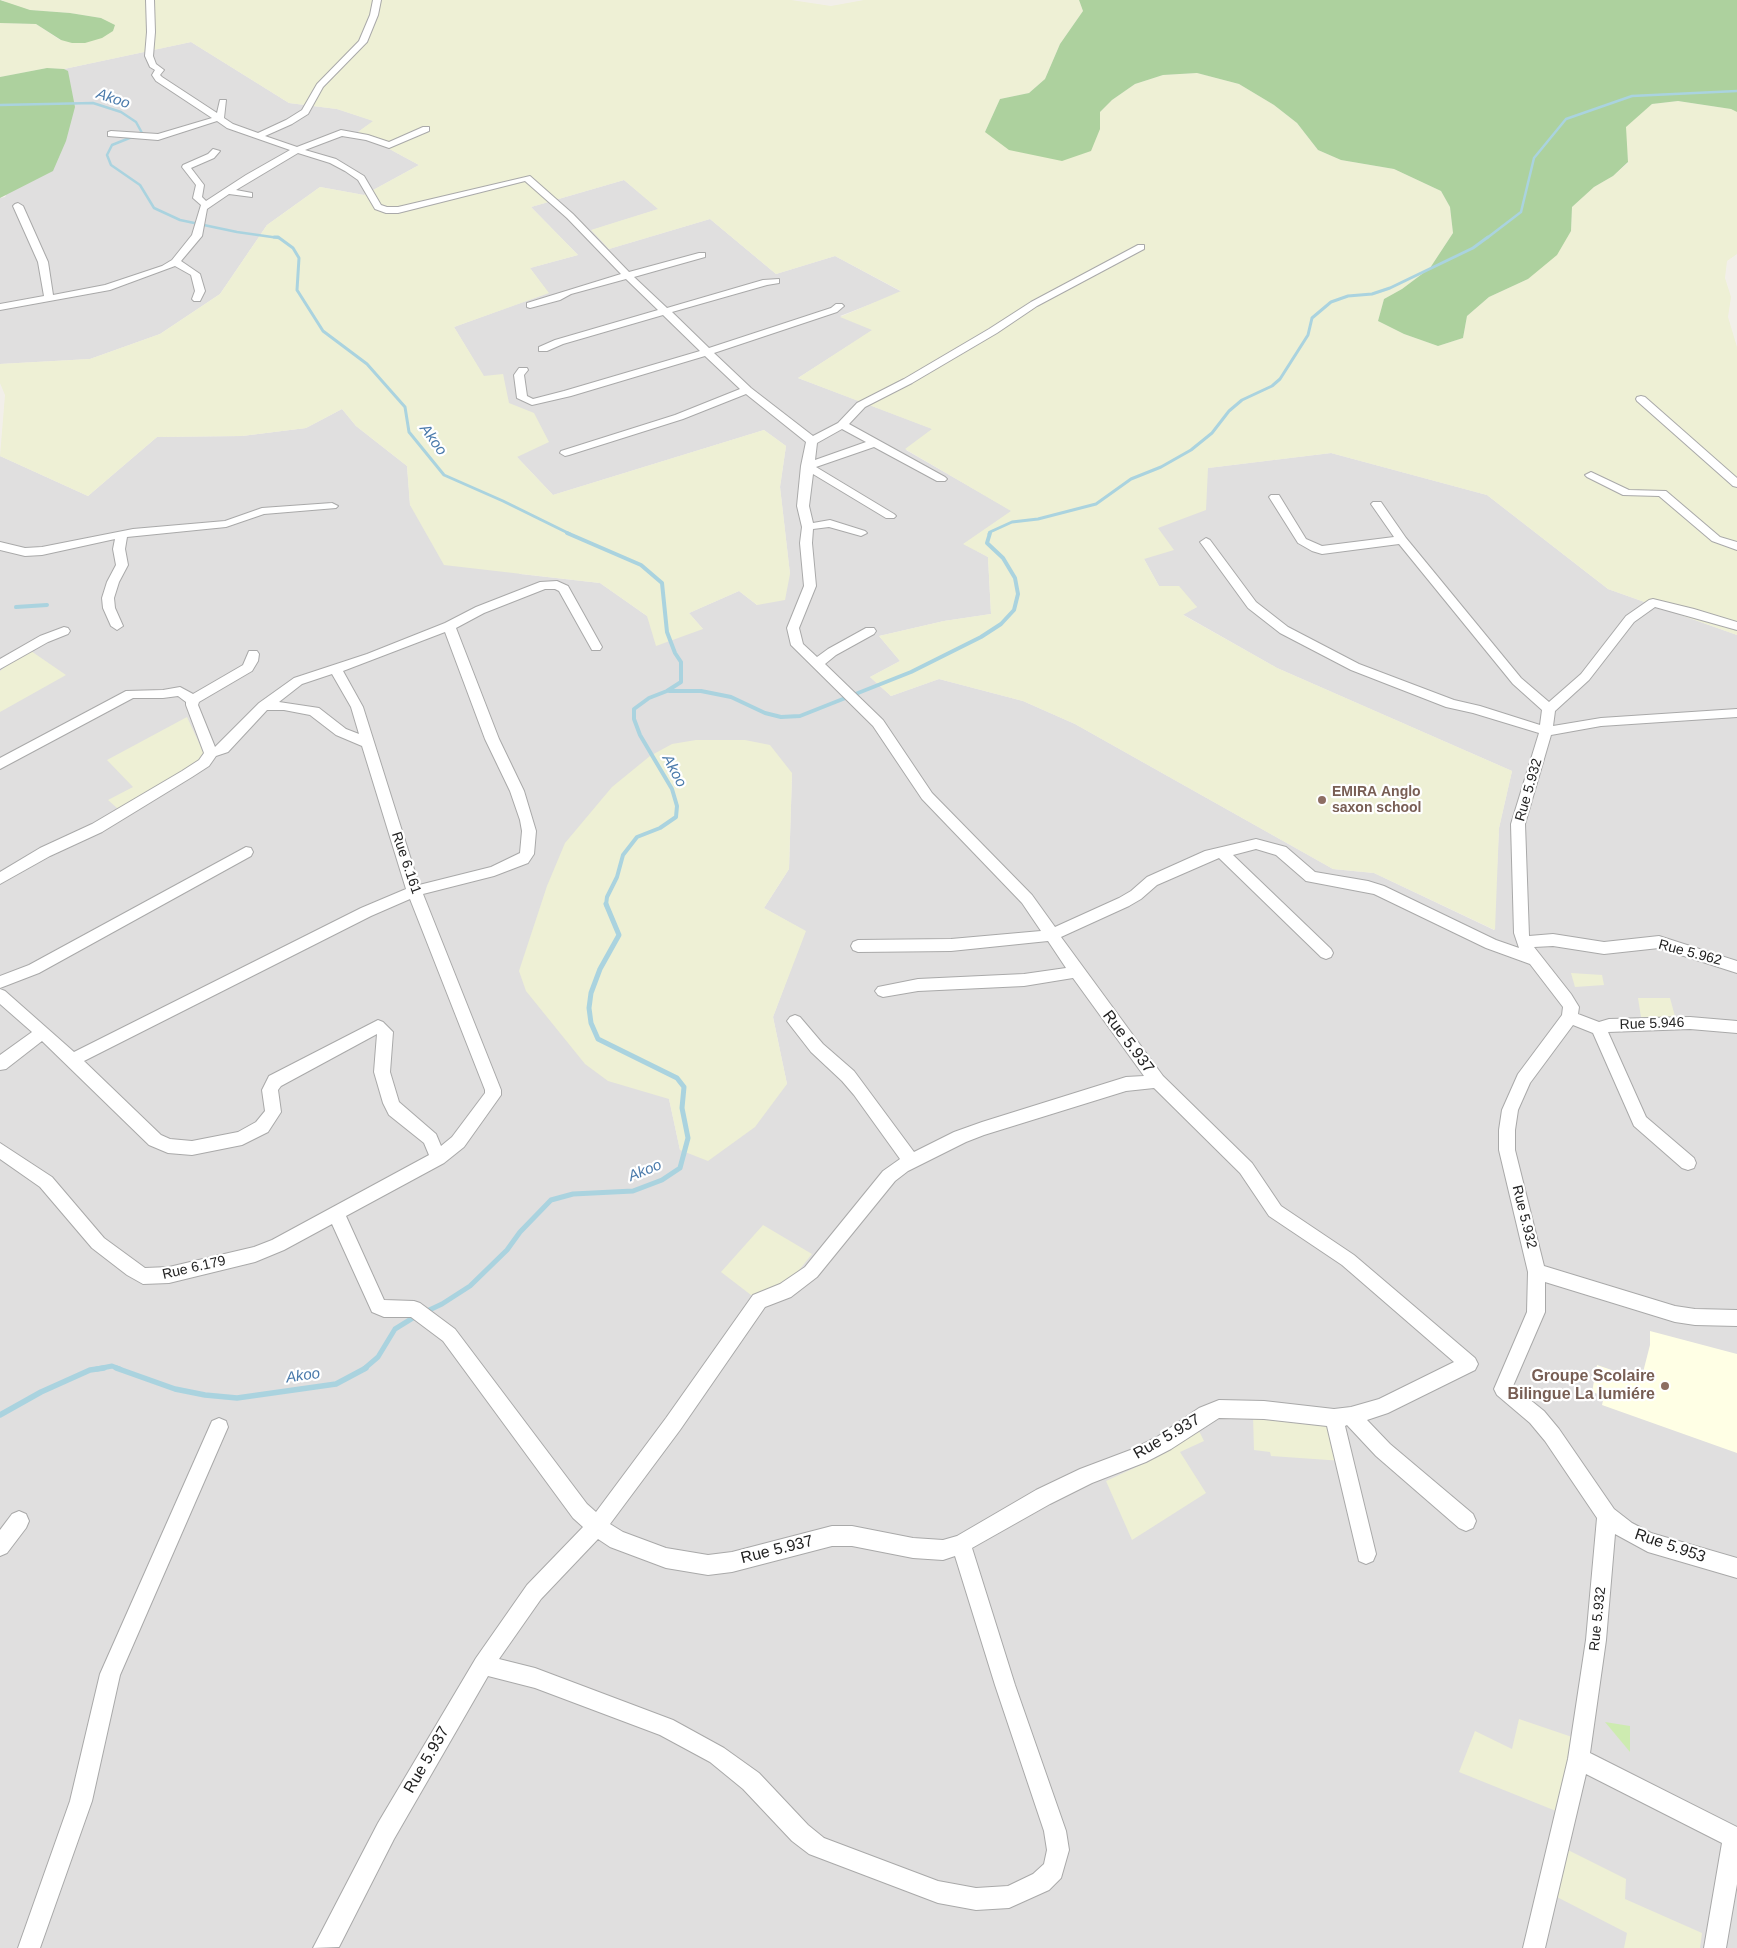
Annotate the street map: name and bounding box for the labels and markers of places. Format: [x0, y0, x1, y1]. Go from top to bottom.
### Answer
place label: EMIRA Anglo saxon school [1332, 784, 1421, 816]
marker: EMIRA Anglo saxon school [1316, 794, 1328, 806]
place label: Groupe Scolaire Bilingue La lumiére [1507, 1367, 1655, 1405]
marker: Groupe Scolaire Bilingue La lumiére [1659, 1380, 1671, 1392]

